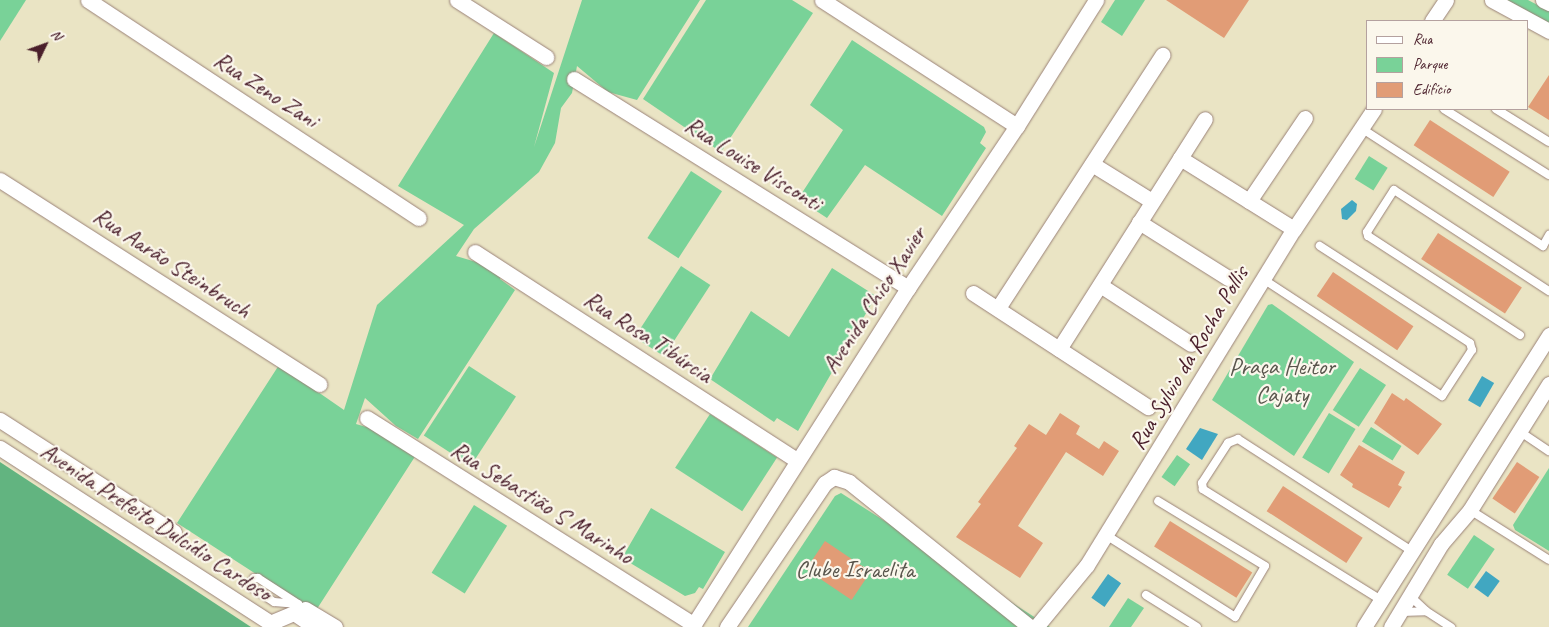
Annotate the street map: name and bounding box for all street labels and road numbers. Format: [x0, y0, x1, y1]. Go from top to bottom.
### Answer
street label: Rua Zeno Zani [208, 46, 324, 134]
street label: Rua Louise Visconti [680, 111, 826, 217]
street label: Rua Aarão Steinbruch [87, 201, 257, 325]
street label: Avenida Chico Xavier [816, 221, 932, 379]
street label: Rua Sylvio da Rocha Pollis [1123, 261, 1255, 455]
street label: Rua Rosa Tibúrcia [578, 285, 718, 389]
street label: Rua Sebastião S Marinho [446, 435, 638, 571]
street label: Avenida Prefeito Dulcídio Cardoso [35, 436, 277, 608]

